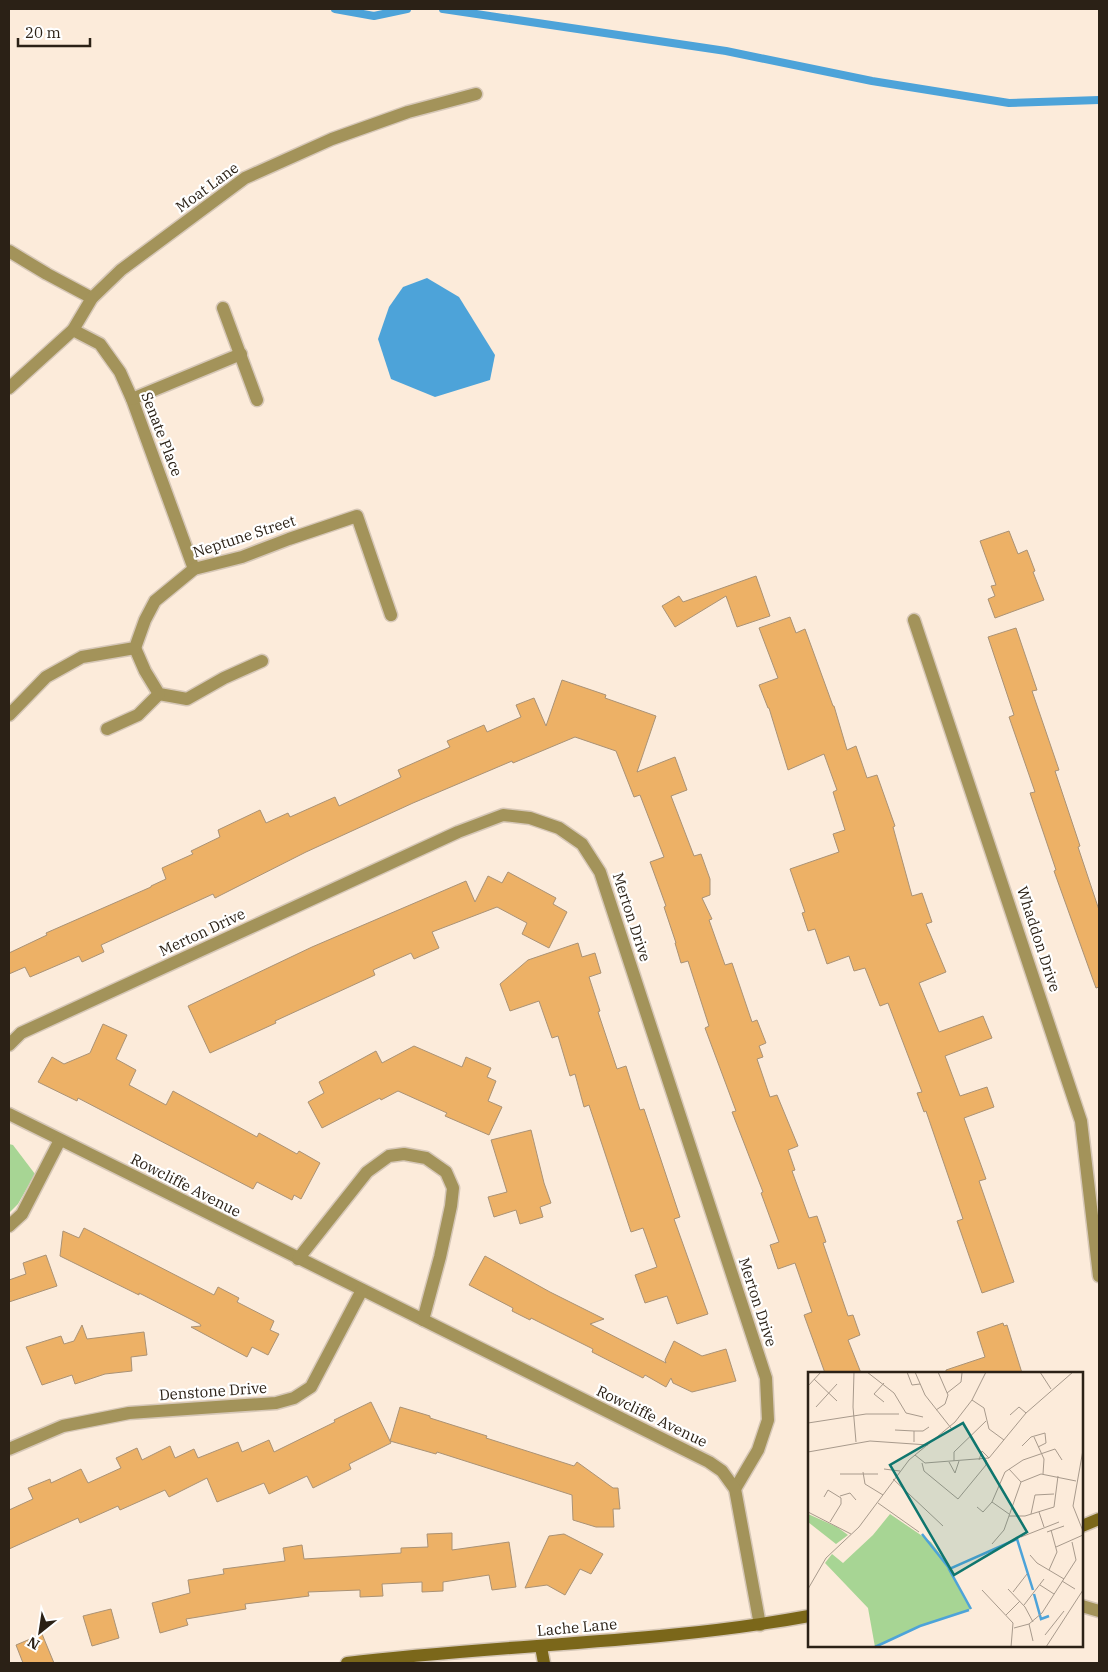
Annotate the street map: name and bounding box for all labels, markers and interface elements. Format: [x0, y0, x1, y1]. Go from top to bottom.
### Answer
scale bar [18, 15, 90, 47]
text: 20 m [25, 23, 61, 42]
street label: Moat Lane [172, 158, 242, 216]
street label: Senate Place [137, 389, 187, 479]
street label: Neptune Street [190, 510, 298, 562]
street label: Merton Drive [609, 870, 655, 964]
street label: Whaddon Drive [1013, 884, 1065, 994]
street label: Merton Drive [156, 904, 248, 960]
street label: Rowcliffe Avenue [128, 1149, 244, 1221]
street label: Merton Drive [735, 1255, 781, 1349]
inset map [808, 1372, 1083, 1647]
street label: Denstone Drive [158, 1378, 268, 1404]
street label: Rowcliffe Avenue [593, 1381, 711, 1451]
north arrow [15, 1607, 65, 1657]
street label: Lache Lane [536, 1614, 618, 1640]
text: N [24, 1633, 43, 1654]

